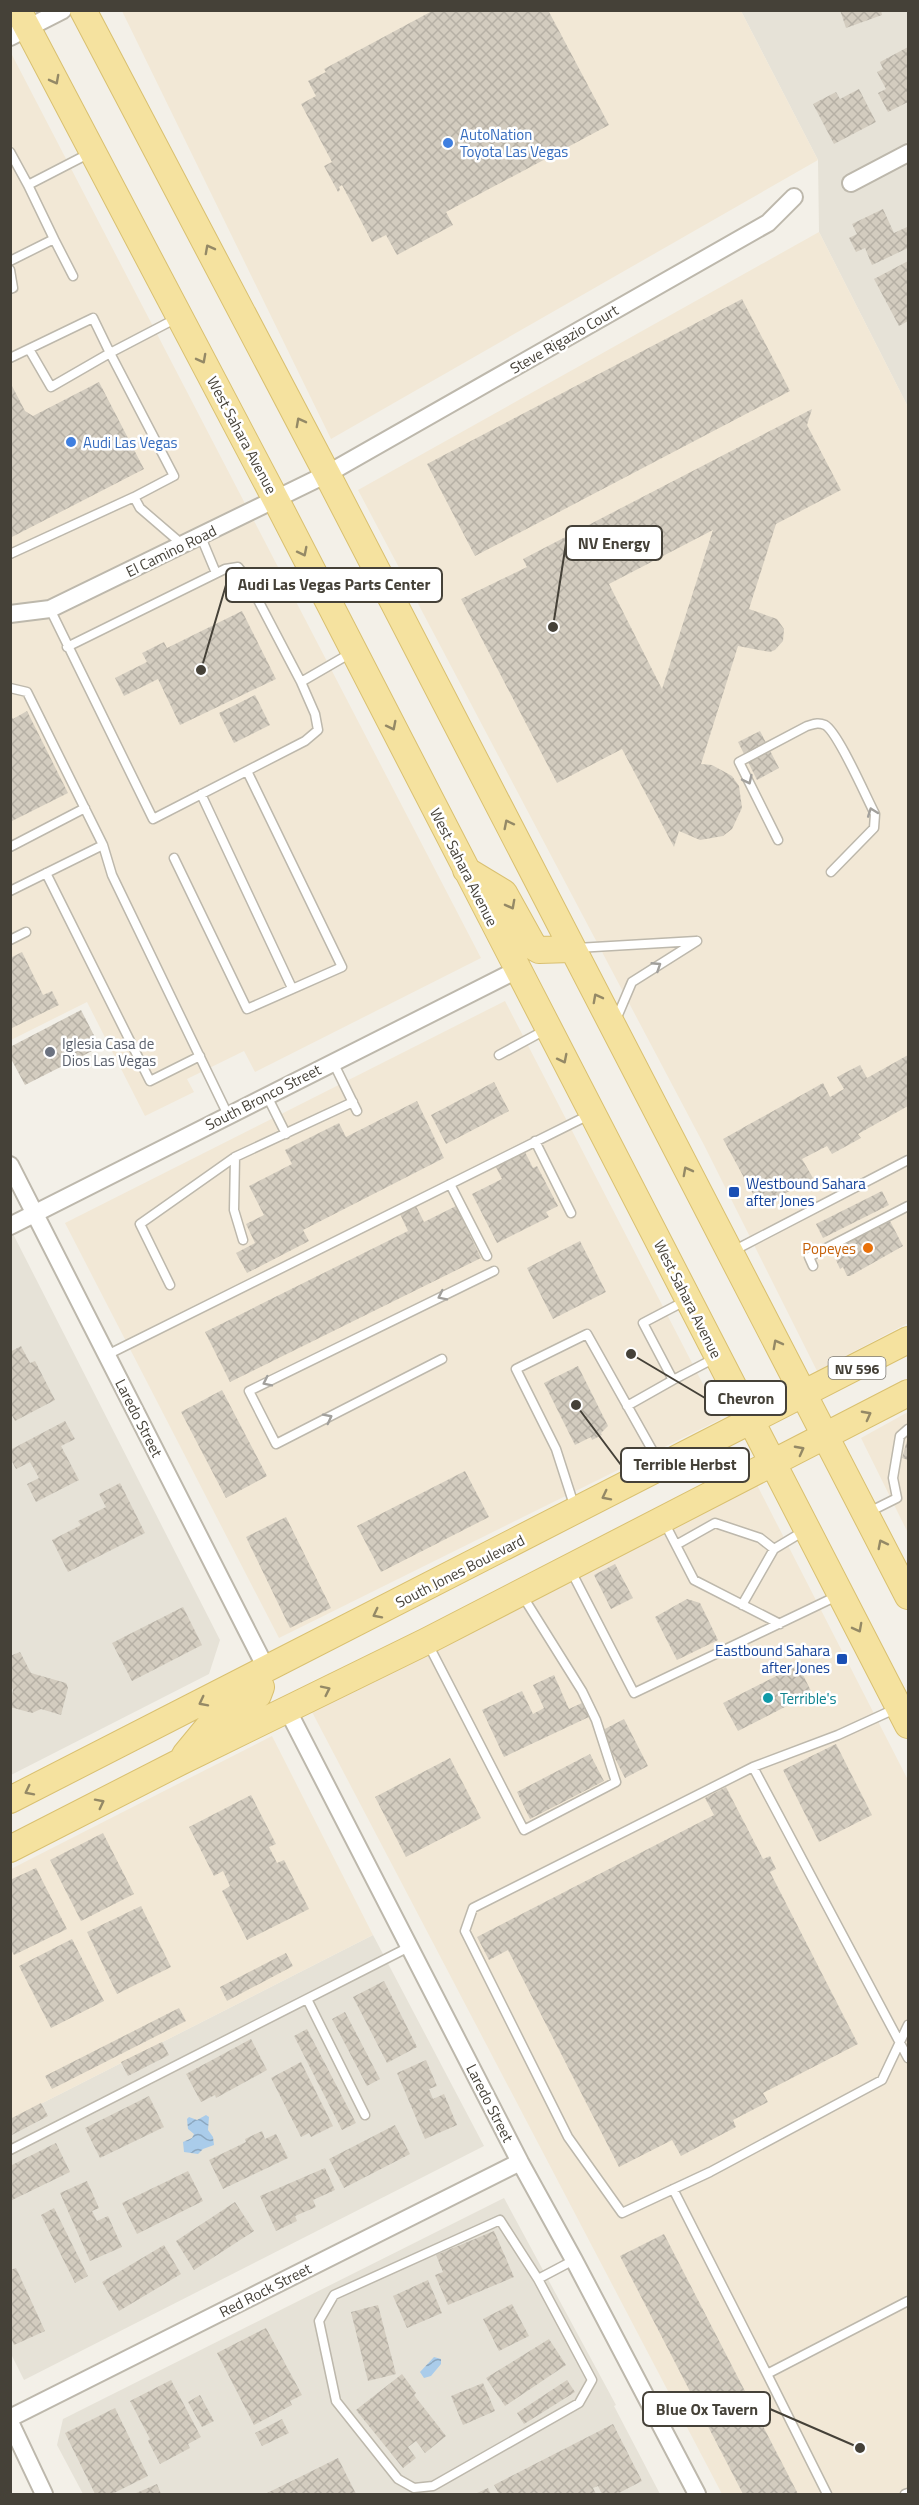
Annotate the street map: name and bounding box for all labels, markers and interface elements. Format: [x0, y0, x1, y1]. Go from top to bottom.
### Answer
one-way arrow [48, 74, 59, 84]
place label: AutoNation Toyota Las Vegas [460, 123, 568, 163]
marker: AutoNation Toyota Las Vegas [441, 136, 455, 150]
one-way arrow [205, 245, 216, 256]
street label: Steve Rigazio Court [505, 298, 623, 379]
one-way arrow [195, 352, 206, 363]
street label: West Sahara Avenue [201, 372, 283, 498]
one-way arrow [296, 418, 307, 428]
place label: Audi Las Vegas [83, 431, 177, 454]
marker: Audi Las Vegas [64, 435, 78, 449]
street label: El Camino Road [122, 519, 220, 583]
callout: NV Energy [566, 526, 662, 560]
text: NV Energy [578, 531, 650, 555]
one-way arrow [295, 546, 307, 557]
callout: Audi Las Vegas Parts Center [226, 568, 442, 602]
text: Audi Las Vegas Parts Center [238, 572, 430, 596]
one-way arrow [385, 719, 396, 730]
one-way arrow [741, 774, 752, 785]
street label: West Sahara Avenue [424, 804, 504, 930]
one-way arrow [867, 807, 879, 818]
one-way arrow [504, 820, 515, 831]
one-way arrow [503, 899, 515, 910]
one-way arrow [650, 962, 661, 973]
one-way arrow [593, 993, 604, 1004]
place label: Iglesia Casa de Dios Las Vegas [62, 1032, 156, 1072]
marker: Iglesia Casa de Dios Las Vegas [43, 1045, 57, 1059]
one-way arrow [556, 1053, 567, 1064]
street label: South Bronco Street [201, 1058, 326, 1136]
one-way arrow [683, 1166, 694, 1177]
place label: Westbound Sahara after Jones [746, 1172, 866, 1212]
marker: Westbound Sahara after Jones [727, 1185, 741, 1199]
street label: West Sahara Avenue [648, 1236, 728, 1362]
place label: Popeyes [802, 1237, 856, 1260]
marker: Popeyes [861, 1241, 875, 1255]
one-way arrow [437, 1289, 448, 1301]
one-way arrow [773, 1339, 784, 1350]
road number: NV 596 [828, 1357, 886, 1379]
street label: Laredo Street [109, 1375, 169, 1462]
one-way arrow [262, 1375, 273, 1387]
callout: Chevron [705, 1381, 786, 1415]
text: Chevron [718, 1386, 774, 1410]
one-way arrow [861, 1410, 872, 1422]
one-way arrow [322, 1413, 333, 1425]
one-way arrow [793, 1446, 804, 1457]
callout: Terrible Herbst [621, 1448, 749, 1482]
text: Terrible Herbst [633, 1452, 737, 1476]
one-way arrow [602, 1489, 612, 1500]
street label: South Jones Boulevard [391, 1528, 529, 1614]
one-way arrow [877, 1539, 889, 1550]
one-way arrow [372, 1607, 383, 1618]
one-way arrow [851, 1622, 862, 1632]
place label: Eastbound Sahara after Jones [715, 1639, 830, 1679]
marker: Eastbound Sahara after Jones [835, 1652, 849, 1666]
one-way arrow [320, 1686, 331, 1697]
place label: Terrible's [780, 1687, 837, 1710]
marker: Terrible's [761, 1691, 775, 1705]
one-way arrow [198, 1695, 209, 1707]
one-way arrow [25, 1784, 35, 1795]
one-way arrow [93, 1799, 104, 1811]
street label: Laredo Street [460, 2060, 520, 2147]
street label: Red Rock Street [215, 2257, 316, 2323]
callout: Blue Ox Tavern [643, 2392, 770, 2426]
text: Blue Ox Tavern [656, 2397, 758, 2421]

